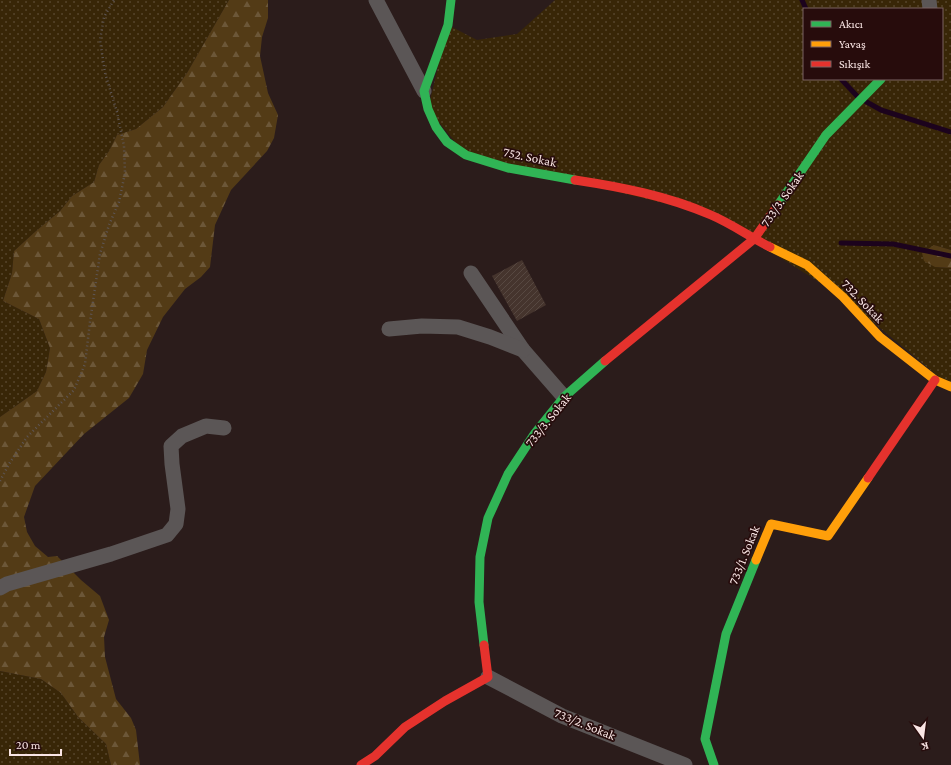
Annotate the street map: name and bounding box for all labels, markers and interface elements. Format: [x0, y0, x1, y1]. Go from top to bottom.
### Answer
legend [803, 8, 943, 80]
text: Akıcı [839, 17, 863, 31]
text: Yavaş [839, 37, 866, 51]
text: Sıkışık [839, 57, 870, 71]
street label: 752. Sokak [502, 144, 559, 170]
street label: 733/3. Sokak [757, 168, 807, 230]
street label: 732. Sokak [839, 276, 888, 326]
street label: 733/3. Sokak [522, 390, 575, 450]
street label: 733/1. Sokak [725, 522, 763, 587]
street label: 733/2. Sokak [552, 705, 619, 743]
north arrow [903, 717, 943, 757]
scale bar [10, 731, 61, 757]
text: 20 m [16, 738, 41, 752]
text: K [920, 740, 930, 754]

